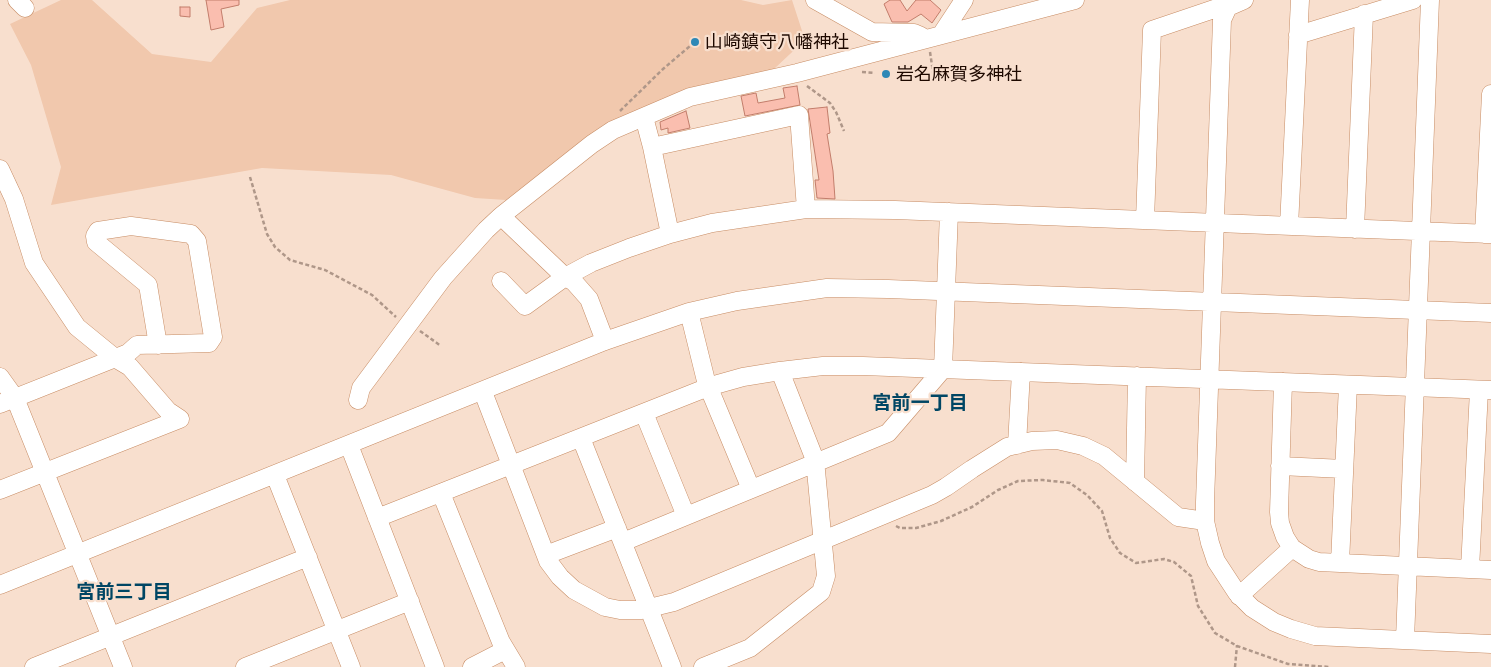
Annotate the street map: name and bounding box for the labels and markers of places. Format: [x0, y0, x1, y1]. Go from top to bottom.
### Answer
place label: 山崎鎮守八幡神社 [705, 31, 849, 53]
marker: 山崎鎮守八幡神社 [689, 36, 701, 48]
place label: 岩名麻賀多神社 [896, 63, 1022, 85]
marker: 岩名麻賀多神社 [880, 68, 892, 80]

